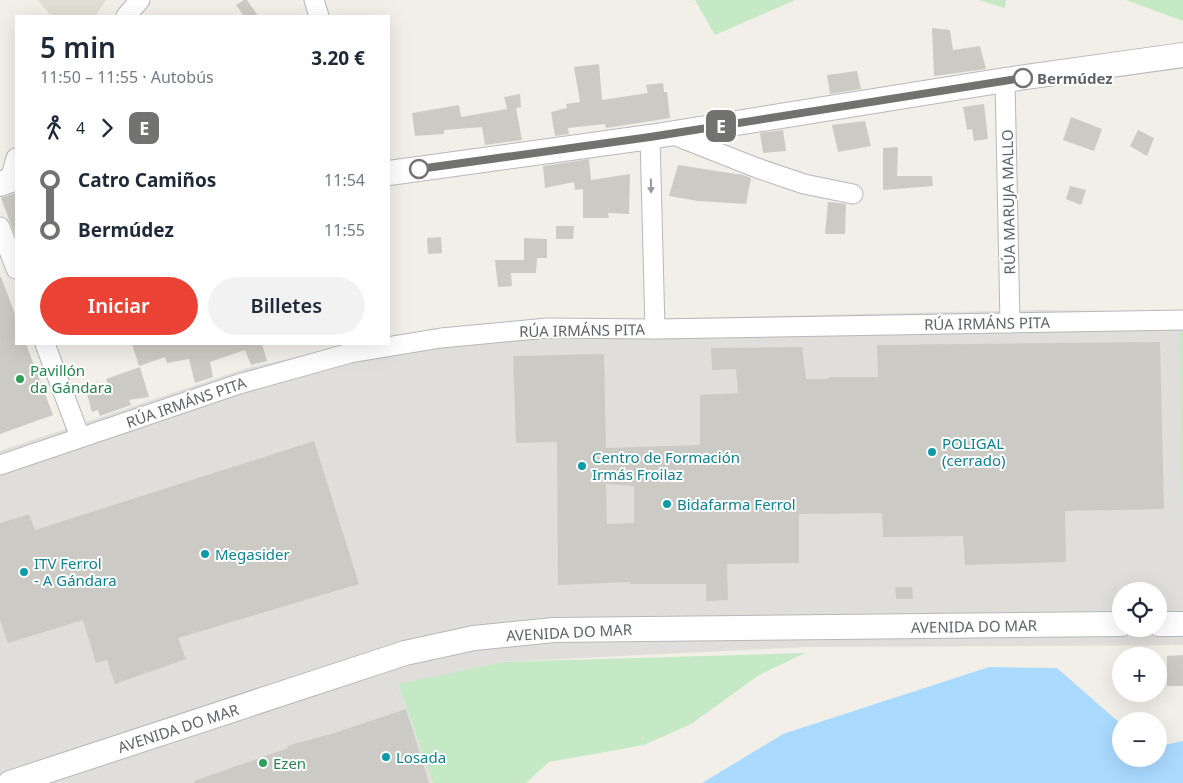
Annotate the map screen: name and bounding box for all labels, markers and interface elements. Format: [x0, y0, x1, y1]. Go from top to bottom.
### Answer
text: 5 min [40, 28, 116, 66]
text: 3.20 € [311, 45, 365, 71]
text: 11:50 – 11:55 · Autobús [40, 66, 214, 88]
marker: Bermúdez [1013, 68, 1033, 88]
place label: Bermúdez [1037, 68, 1113, 88]
line badge: E [705, 110, 737, 142]
icon: walk [40, 114, 68, 142]
icon: forward [93, 114, 121, 142]
text: E [716, 114, 726, 138]
text: E [139, 116, 149, 140]
text: 4 [76, 117, 85, 139]
street label: RÚA MARUJA MALLO [997, 129, 1019, 275]
unlabelled marker [409, 159, 429, 179]
text: Catro Camiños [78, 167, 216, 193]
text: 11:54 [324, 169, 365, 191]
one-way arrow [648, 178, 656, 194]
text: Bermúdez [78, 217, 174, 243]
text: 11:55 [324, 219, 365, 241]
button: Iniciar [40, 277, 198, 335]
button: Billetes [208, 277, 365, 335]
street label: RÚA IRMÁNS PITA [924, 312, 1050, 334]
street label: RÚA IRMÁNS PITA [519, 319, 645, 341]
place label: Pavillón da Gándara [30, 360, 112, 397]
street label: RÚA IRMÁNS PITA [123, 372, 249, 432]
marker: Pavillón da Gándara [14, 373, 26, 385]
place label: POLIGAL (cerrado) [942, 433, 1005, 470]
marker: POLIGAL (cerrado) [926, 446, 938, 458]
place label: Centro de Formación Irmás Froilaz [592, 447, 740, 484]
marker: Centro de Formación Irmás Froilaz [576, 460, 588, 472]
place label: Bidafarma Ferrol [677, 494, 796, 514]
marker: Bidafarma Ferrol [661, 498, 673, 510]
place label: Megasider [215, 544, 290, 564]
marker: Megasider [199, 548, 211, 560]
place label: ITV Ferrol - A Gándara [34, 553, 117, 590]
marker: ITV Ferrol - A Gándara [18, 566, 30, 578]
map controls [1112, 582, 1167, 767]
button: locate [1112, 582, 1167, 637]
street label: AVENIDA DO MAR [911, 615, 1038, 637]
street label: AVENIDA DO MAR [506, 619, 633, 645]
button: + [1112, 647, 1167, 702]
street label: AVENIDA DO MAR [115, 699, 242, 757]
button: − [1112, 712, 1167, 767]
place label: Losada [396, 747, 446, 767]
marker: Losada [380, 751, 392, 763]
place label: Ezen [273, 753, 306, 773]
marker: Ezen [257, 757, 269, 769]

